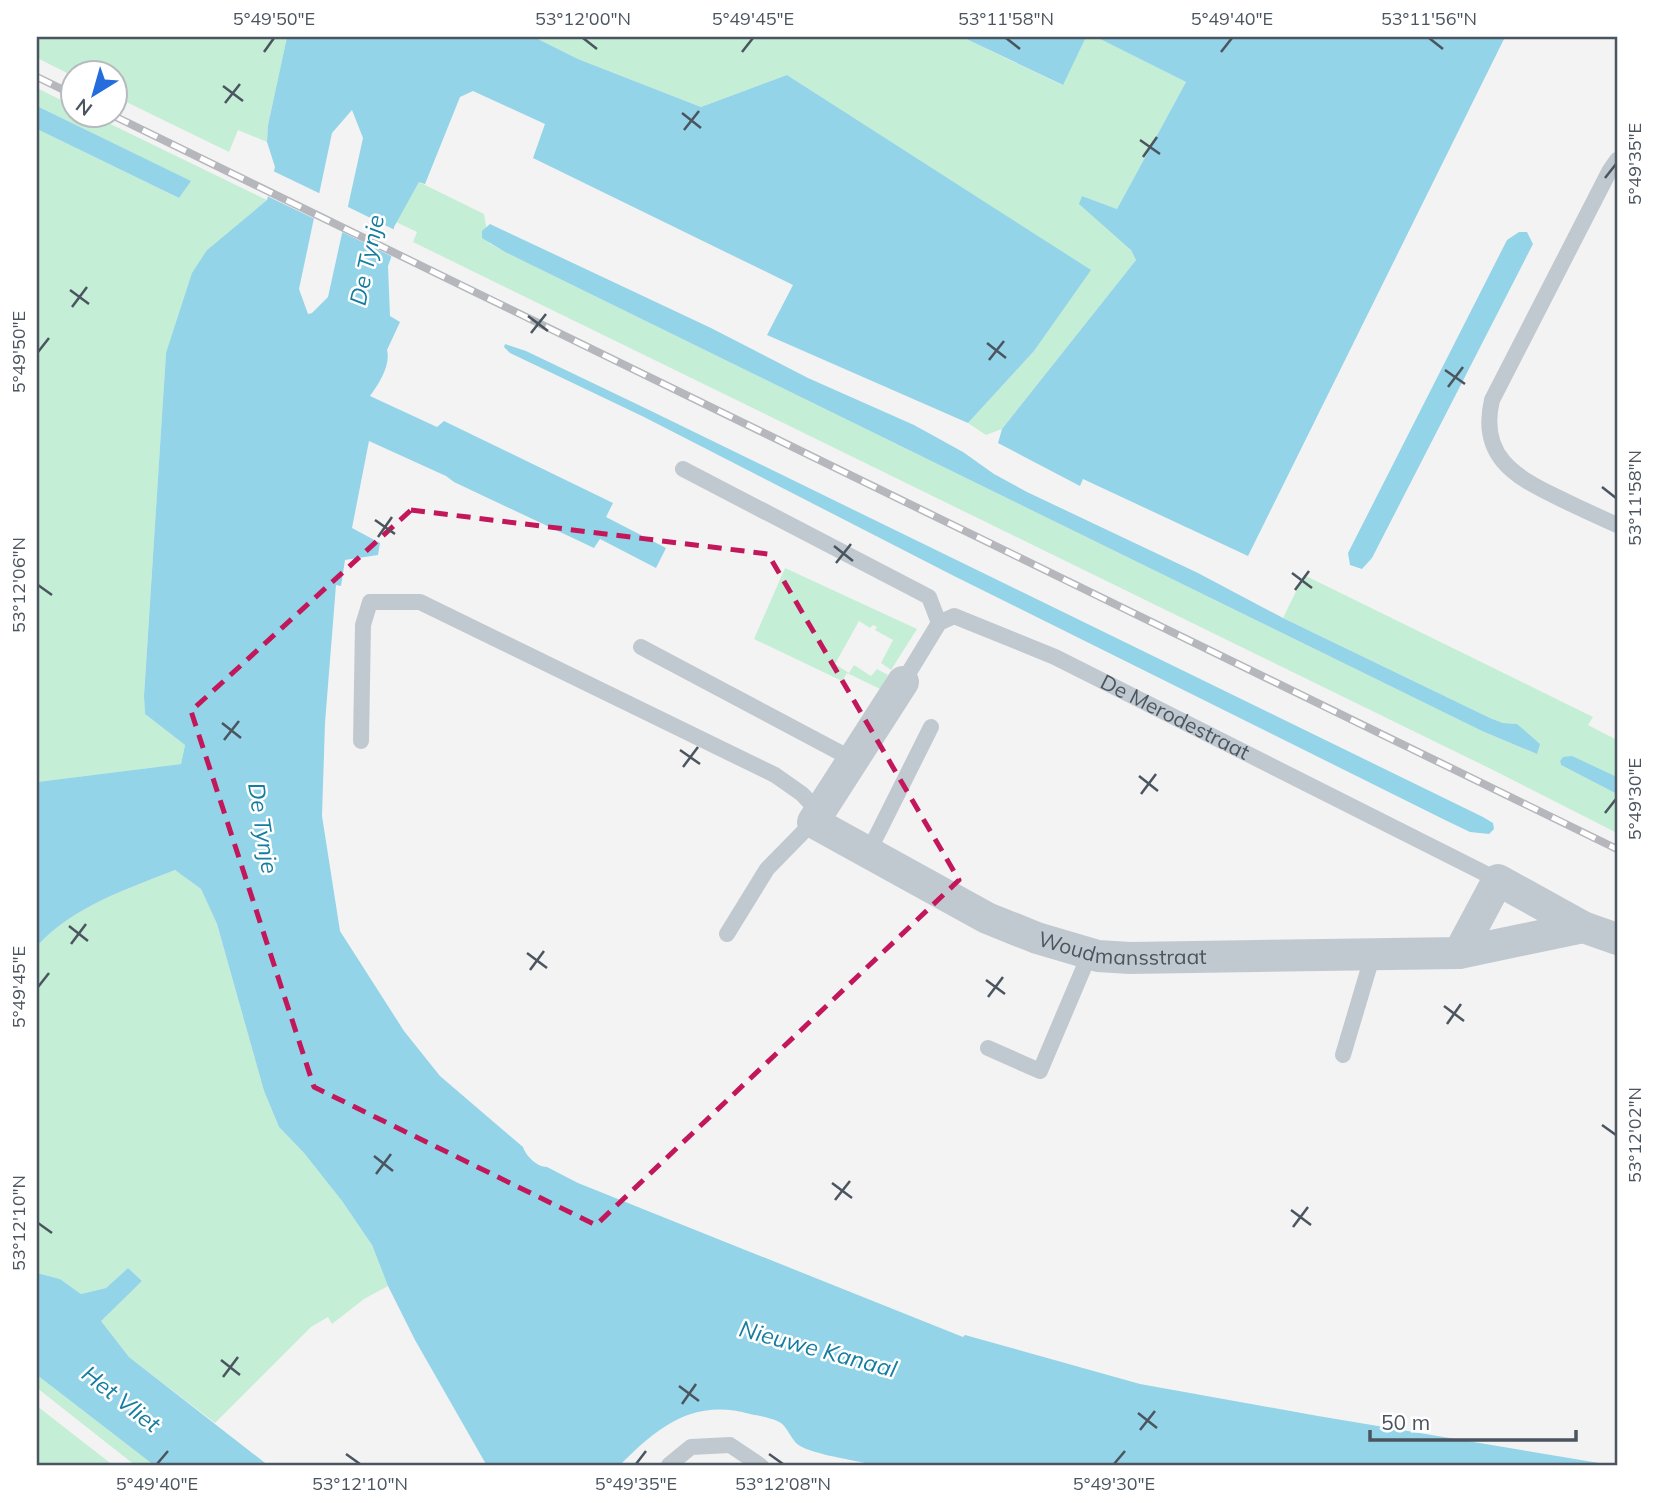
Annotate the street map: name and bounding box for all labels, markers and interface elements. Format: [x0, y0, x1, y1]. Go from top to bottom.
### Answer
text: 5°49'50"E [233, 7, 315, 30]
text: 53°12'00"N [535, 7, 631, 30]
text: 5°49'45"E [712, 7, 794, 30]
text: 53°11'58"N [958, 7, 1054, 30]
text: 5°49'40"E [1191, 7, 1273, 30]
text: 53°11'56"N [1381, 7, 1477, 30]
north arrow [60, 60, 130, 130]
text: N [71, 94, 97, 121]
text: 5°49'35"E [1623, 123, 1646, 205]
water label: De Tynje [343, 212, 390, 308]
text: 5°49'50"E [7, 311, 30, 393]
text: 53°11'58"N [1623, 450, 1646, 546]
text: 53°12'06"N [7, 537, 30, 633]
street label: De Merodestraat [1097, 668, 1254, 765]
text: 5°49'30"E [1623, 758, 1646, 840]
water label: De Tynje [242, 780, 285, 876]
street label: Woudmansstraat [1035, 925, 1207, 970]
text: 5°49'45"E [7, 946, 30, 1028]
text: 53°12'02"N [1623, 1087, 1646, 1183]
text: 53°12'10"N [7, 1175, 30, 1271]
water label: Nieuwe Kanaal [736, 1314, 900, 1384]
water label: Het Vliet [76, 1359, 167, 1439]
scale bar [1370, 1398, 1577, 1442]
text: 50 m [1381, 1409, 1430, 1435]
text: 5°49'40"E [116, 1472, 198, 1495]
text: 53°12'10"N [312, 1472, 408, 1495]
text: 5°49'35"E [595, 1472, 677, 1495]
text: 53°12'08"N [735, 1472, 831, 1495]
text: 5°49'30"E [1073, 1472, 1155, 1495]

